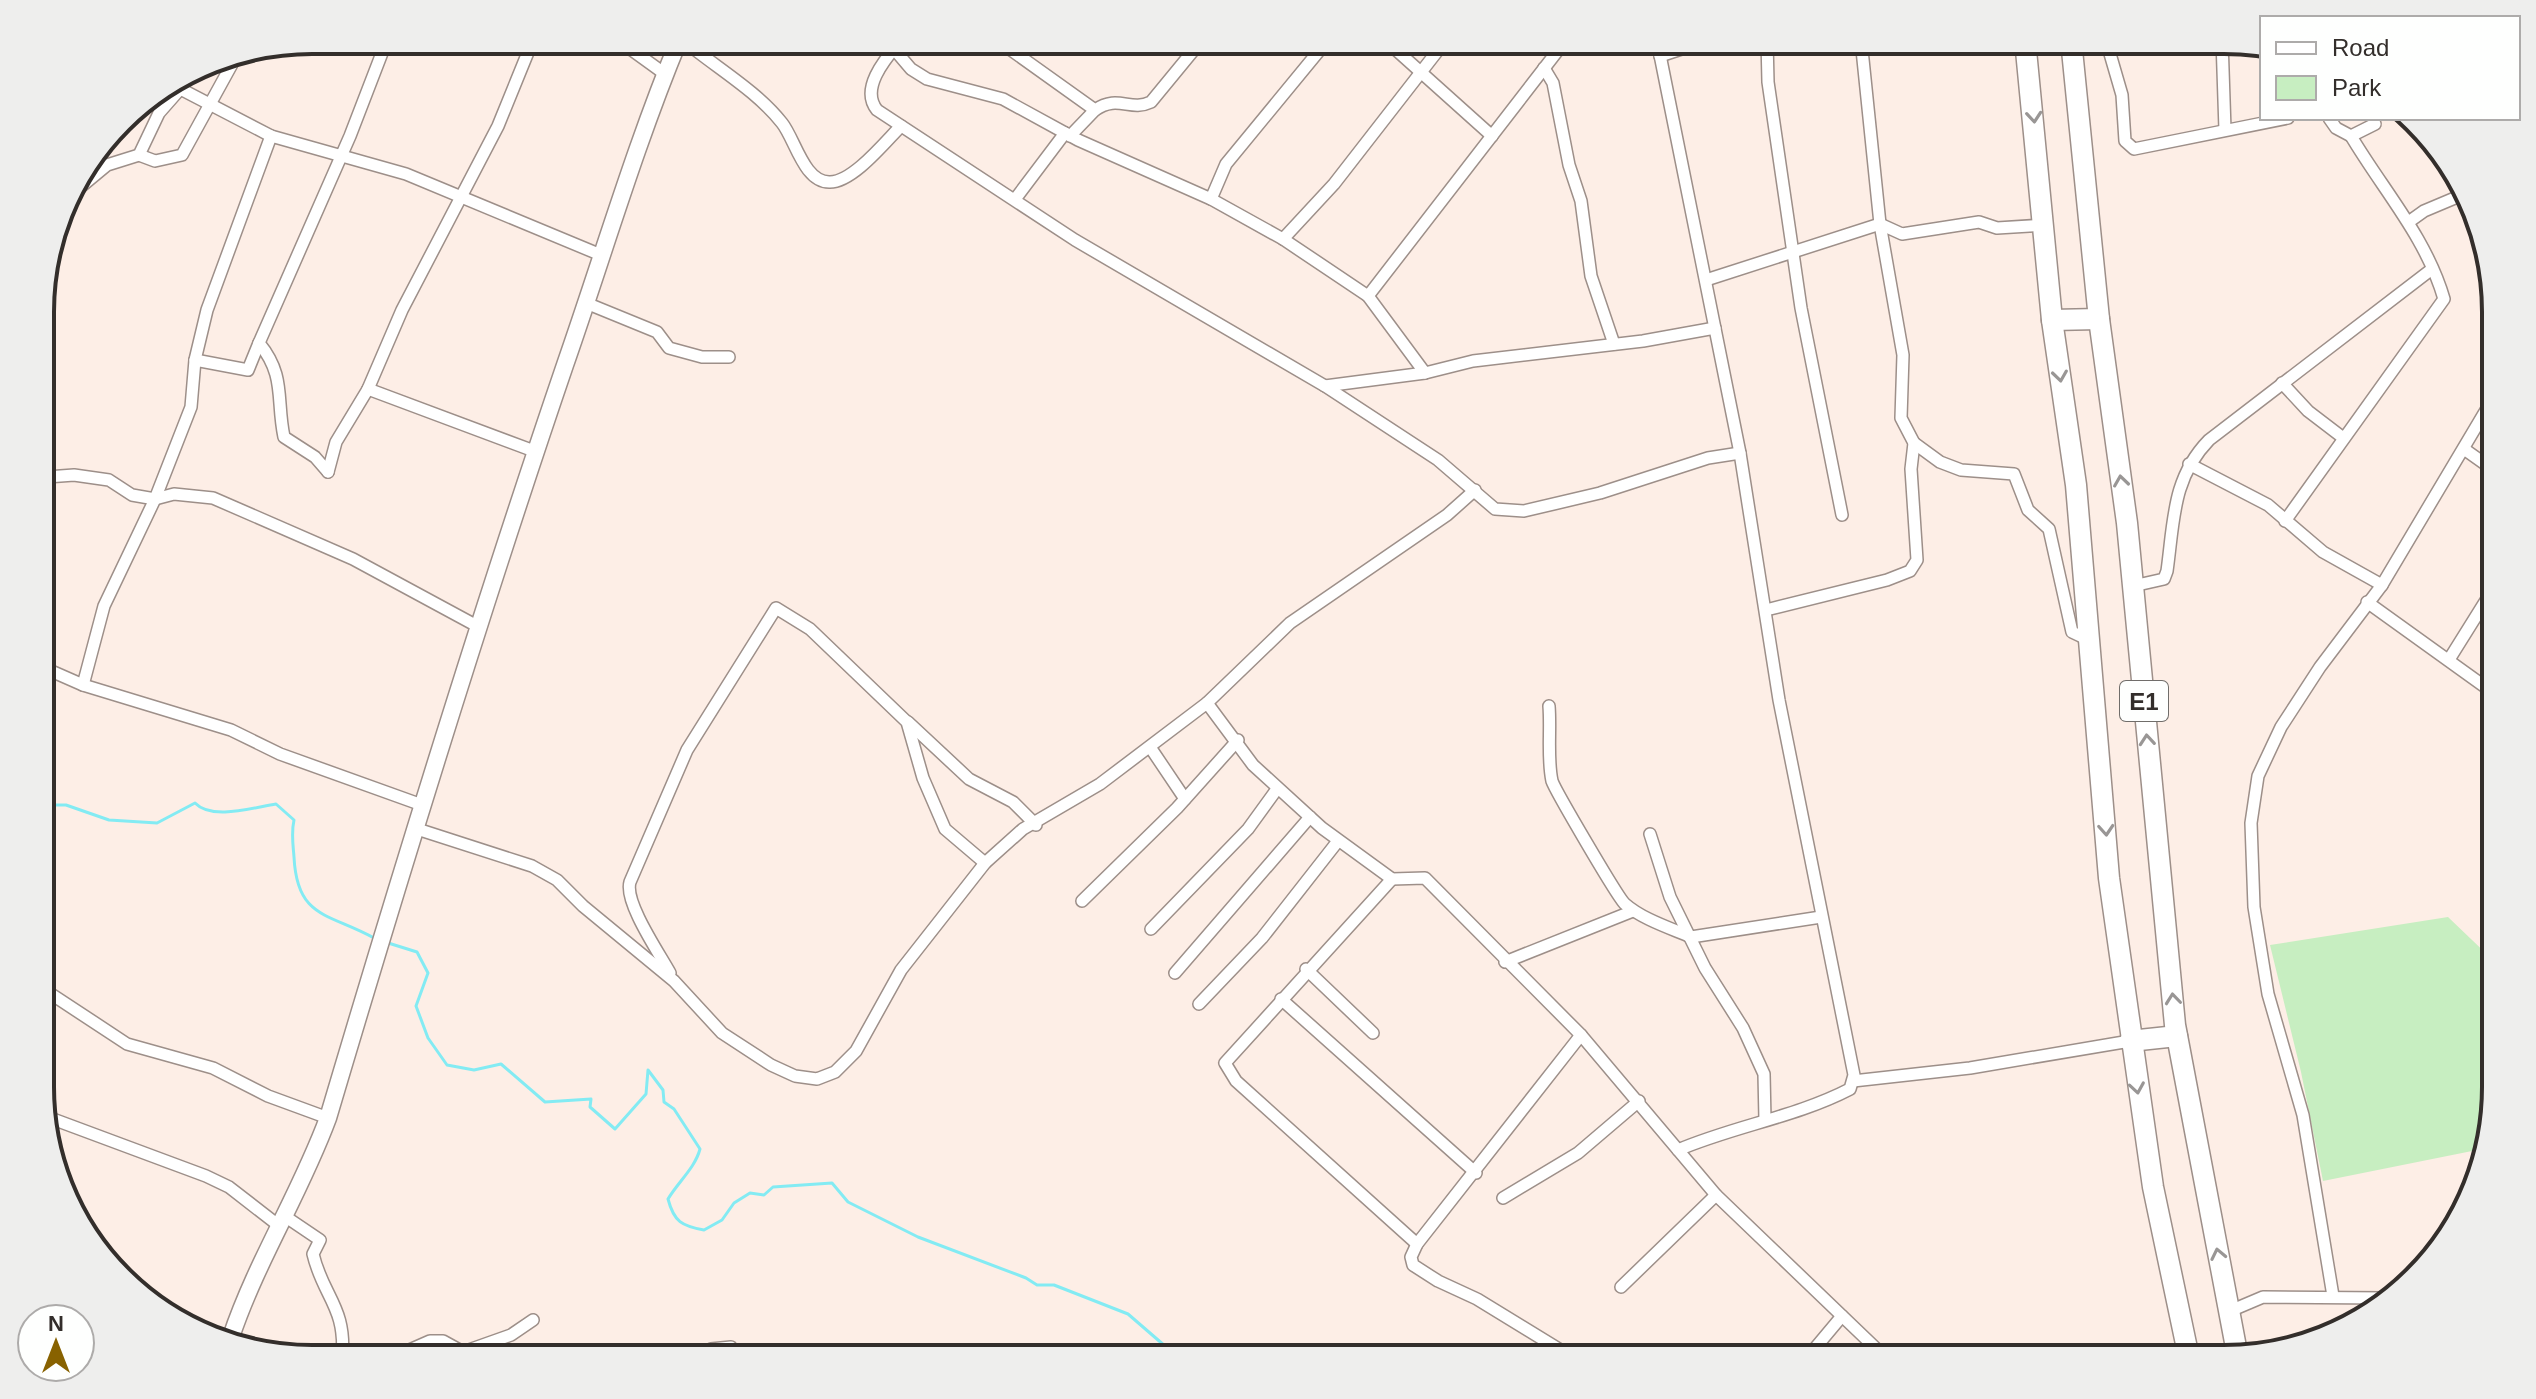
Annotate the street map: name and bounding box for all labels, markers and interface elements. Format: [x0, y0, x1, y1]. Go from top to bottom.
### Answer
legend [2260, 16, 2520, 120]
text: Road [2332, 34, 2389, 61]
text: Park [2332, 74, 2382, 101]
one-way arrow [2026, 111, 2043, 124]
one-way arrow [2051, 369, 2068, 383]
one-way arrow [2113, 474, 2130, 488]
road number: E1 [2120, 681, 2168, 721]
one-way arrow [2139, 733, 2156, 746]
one-way arrow [2097, 824, 2114, 837]
one-way arrow [2164, 992, 2181, 1005]
one-way arrow [2128, 1081, 2145, 1094]
one-way arrow [2210, 1248, 2227, 1262]
north arrow [16, 1303, 96, 1383]
text: N [48, 1311, 64, 1336]

